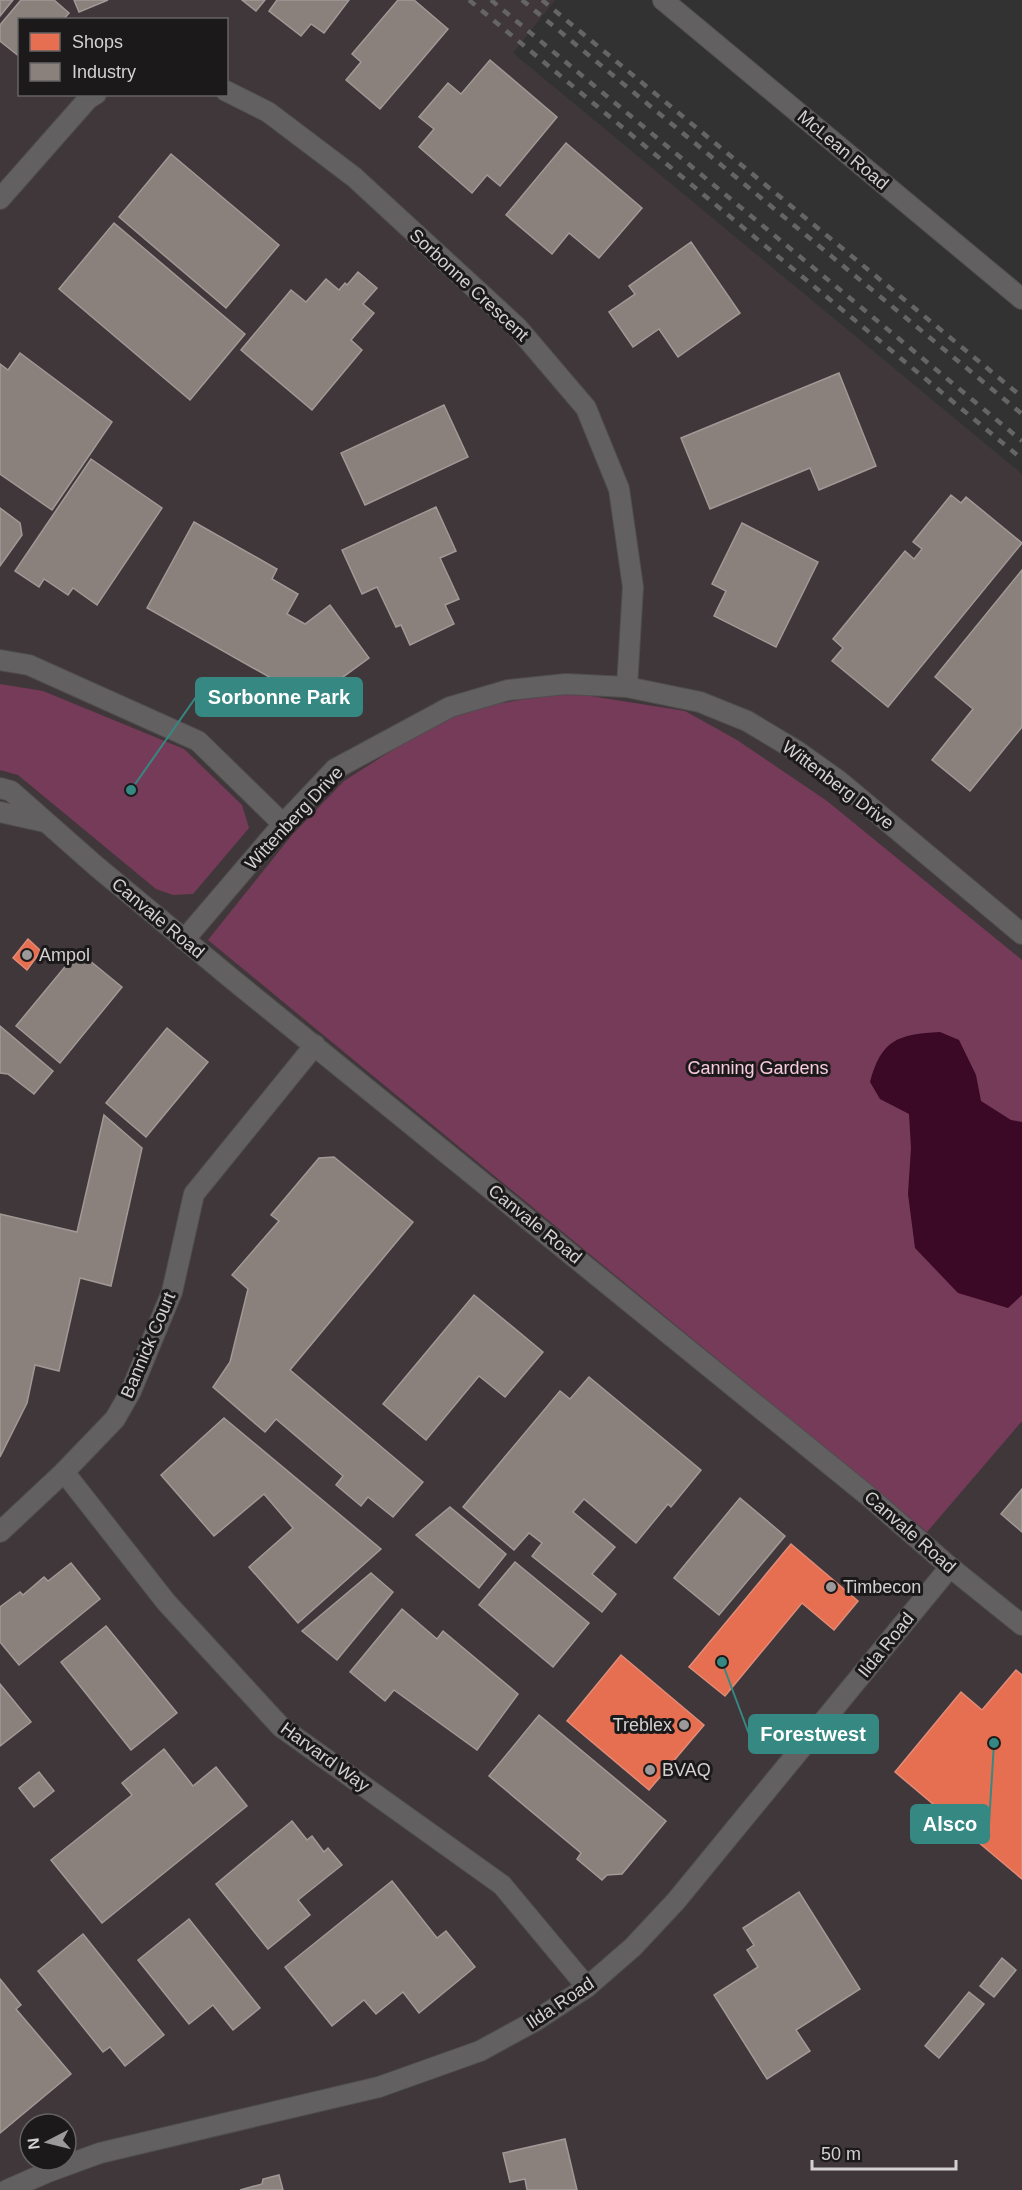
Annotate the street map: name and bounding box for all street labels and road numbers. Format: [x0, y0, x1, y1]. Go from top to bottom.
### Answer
street label: McLean Road [794, 106, 892, 194]
street label: Sorbonne Crescent [405, 225, 533, 345]
street label: Wittenberg Drive [778, 737, 898, 833]
street label: Wittenberg Drive [241, 762, 347, 874]
street label: Canvale Road [108, 874, 208, 962]
street label: Canvale Road [484, 1180, 586, 1268]
street label: Bannick Court [117, 1289, 179, 1401]
street label: Canvale Road [860, 1487, 960, 1577]
street label: Ilda Road [854, 1609, 918, 1681]
street label: Harvard Way [277, 1718, 373, 1796]
street label: Ilda Road [522, 1973, 598, 2033]

